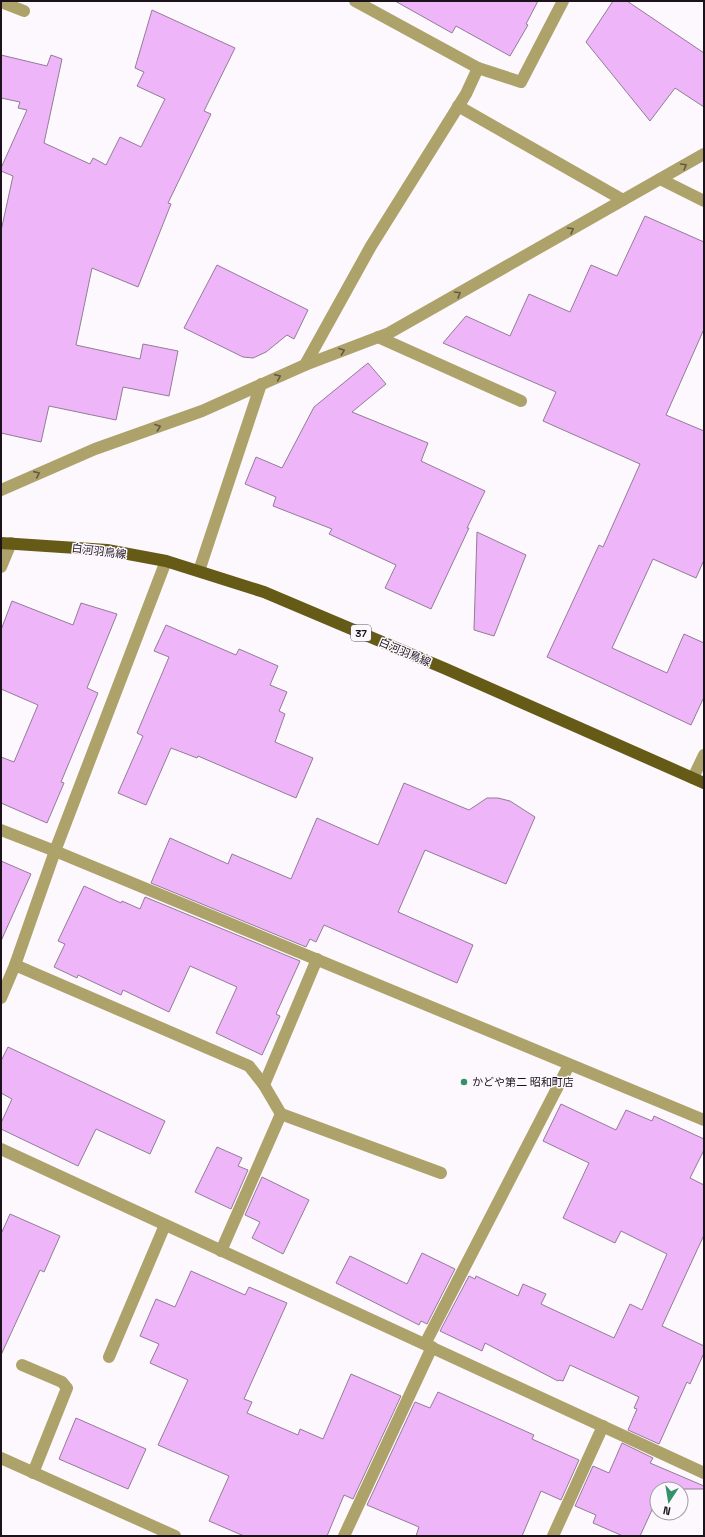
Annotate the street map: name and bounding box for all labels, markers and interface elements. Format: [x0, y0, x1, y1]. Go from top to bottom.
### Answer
one-way arrow [680, 163, 687, 170]
one-way arrow [567, 227, 574, 234]
one-way arrow [454, 291, 461, 298]
one-way arrow [338, 347, 345, 355]
one-way arrow [273, 374, 281, 382]
one-way arrow [154, 423, 161, 431]
one-way arrow [33, 471, 40, 479]
street label: 白河羽鳥線 [71, 541, 127, 561]
road number: 37 [351, 625, 371, 641]
street label: 白河羽鳥線 [377, 635, 433, 669]
place label: かどや第二 昭和町店 [472, 1075, 574, 1089]
marker: かどや第二 昭和町店 [459, 1077, 469, 1087]
north arrow [649, 1481, 689, 1521]
text: N [662, 1503, 672, 1518]

